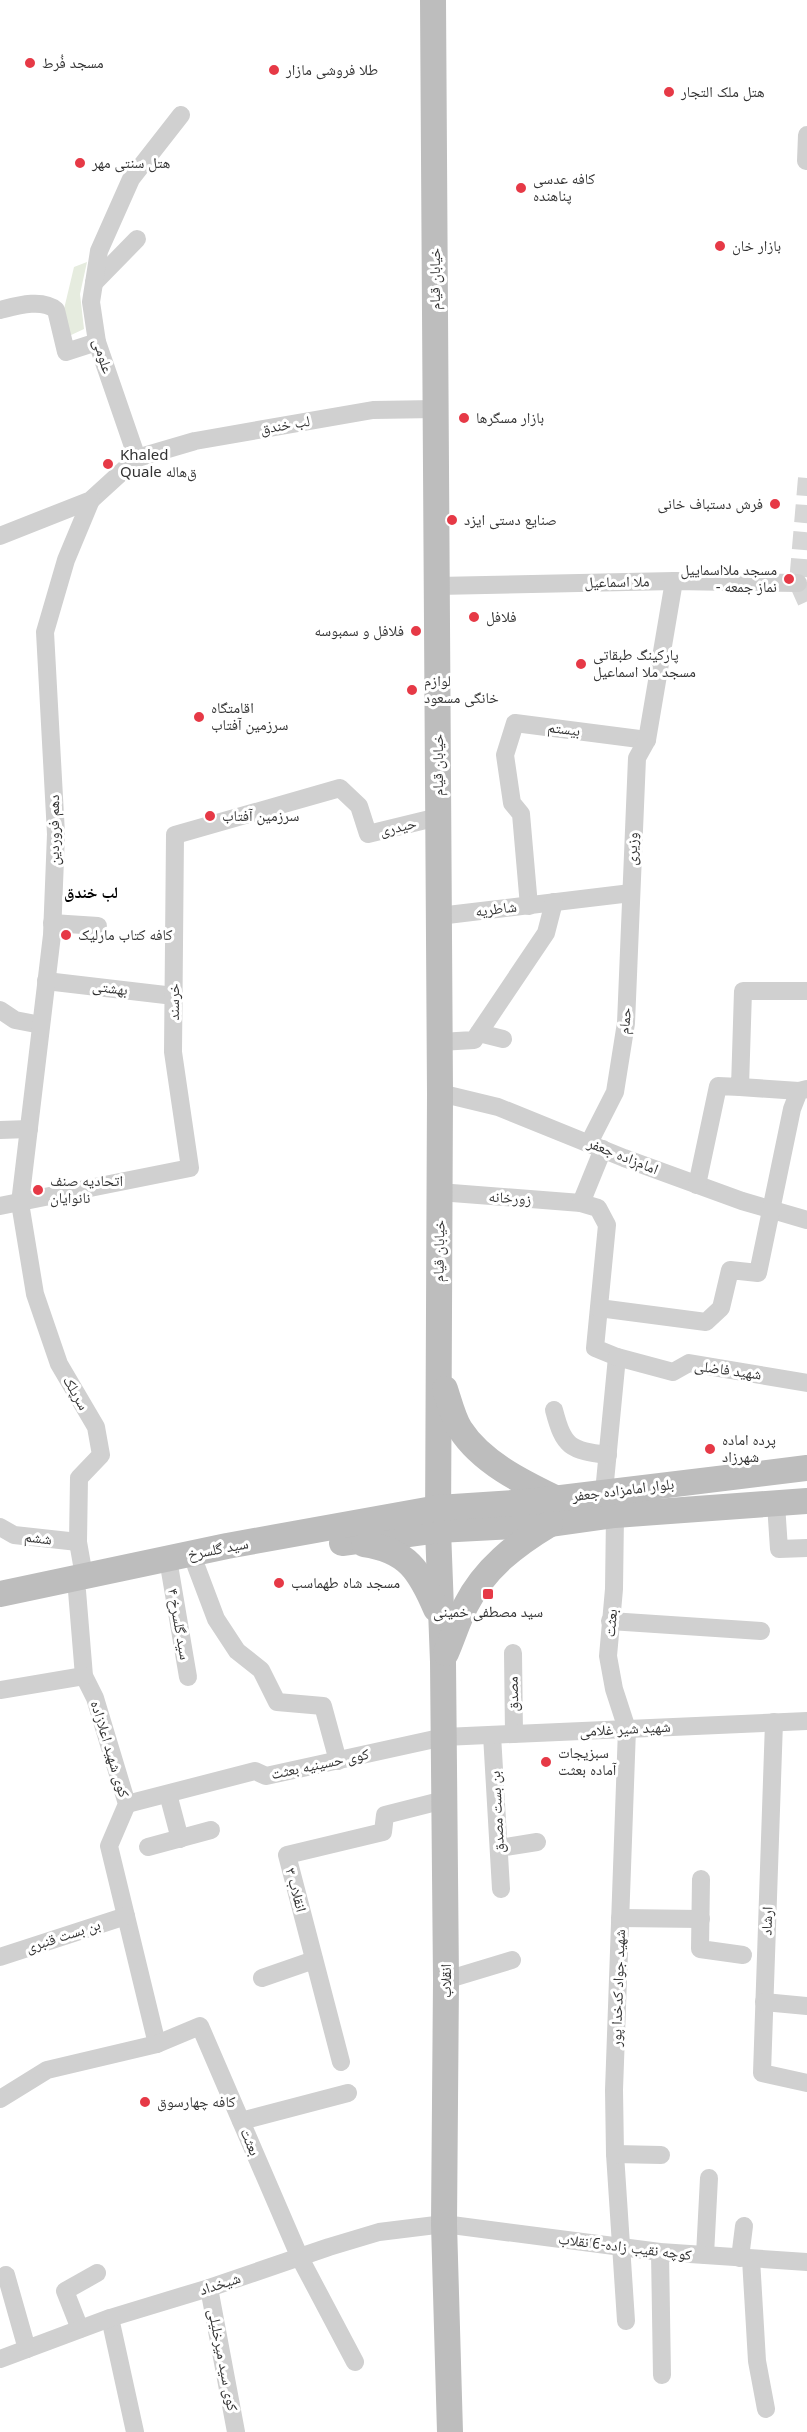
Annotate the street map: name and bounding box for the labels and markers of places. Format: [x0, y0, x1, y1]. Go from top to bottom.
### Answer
place label: مسجد فُرط [42, 52, 104, 72]
marker: مسجد فُرط [23, 56, 37, 70]
place label: طلا فروشی مازار [285, 59, 378, 80]
marker: طلا فروشی مازار [267, 63, 281, 77]
place label: هتل ملک التجار [680, 81, 765, 102]
marker: هتل ملک التجار [662, 85, 676, 99]
place label: هتل سنتی مهر [91, 152, 170, 173]
marker: هتل سنتی مهر [73, 156, 87, 170]
place label: کافه عدسی پناهنده [533, 168, 595, 205]
marker: کافه عدسی پناهنده [514, 181, 528, 195]
place label: بازار خان [732, 235, 781, 256]
marker: بازار خان [713, 239, 727, 253]
place label: بازار مسگرها [476, 407, 544, 427]
marker: بازار مسگرها [457, 411, 471, 425]
place label: Khaled Quale ق‌هاله [120, 444, 197, 482]
marker: Khaled Quale ق‌هاله [101, 457, 115, 471]
place label: فرش دستباف خانی [658, 493, 763, 514]
marker: فرش دستباف خانی [768, 497, 782, 511]
place label: صنایع دستی ایزد [464, 509, 557, 530]
marker: صنایع دستی ایزد [445, 513, 459, 527]
place label: مسجد ملااسماییل - نماز جمعه [680, 559, 777, 596]
marker: مسجد ملااسماییل - نماز جمعه [782, 572, 796, 586]
place label: فلافل [486, 606, 517, 627]
marker: فلافل [467, 610, 481, 624]
place label: فلافل و سمبوسه [314, 620, 404, 641]
marker: فلافل و سمبوسه [409, 624, 423, 638]
place label: پارکینگ طبقاتی مسجد ملا اسماعیل [593, 644, 696, 682]
marker: پارکینگ طبقاتی مسجد ملا اسماعیل [574, 657, 588, 671]
place label: لوازم خانگی مسعود [424, 670, 499, 708]
marker: لوازم خانگی مسعود [405, 683, 419, 697]
place label: اقامتگاه سرزمین آفتاب [211, 697, 288, 735]
marker: اقامتگاه سرزمین آفتاب [192, 710, 206, 724]
place label: سرزمین آفتاب [222, 805, 299, 826]
marker: سرزمین آفتاب [203, 809, 217, 823]
place label: کافه کتاب مارلیک [78, 924, 173, 944]
marker: کافه کتاب مارلیک [59, 928, 73, 942]
place label: اتحادیه صنف نانوایان [50, 1170, 123, 1208]
marker: اتحادیه صنف نانوایان [31, 1183, 45, 1197]
place label: پرده اماده شهرزاد [722, 1429, 776, 1466]
marker: پرده اماده شهرزاد [703, 1442, 717, 1456]
place label: مسجد شاه طهماسب [291, 1572, 400, 1592]
marker: مسجد شاه طهماسب [272, 1576, 286, 1590]
marker: سید مصطفی خمینی [481, 1587, 495, 1601]
place label: سید مصطفی خمینی [433, 1601, 543, 1622]
place label: سبزیجات آماده بعثت [558, 1742, 618, 1779]
marker: سبزیجات آماده بعثت [539, 1755, 553, 1769]
place label: کافه چهارسوق [157, 2091, 235, 2112]
marker: کافه چهارسوق [138, 2095, 152, 2109]

